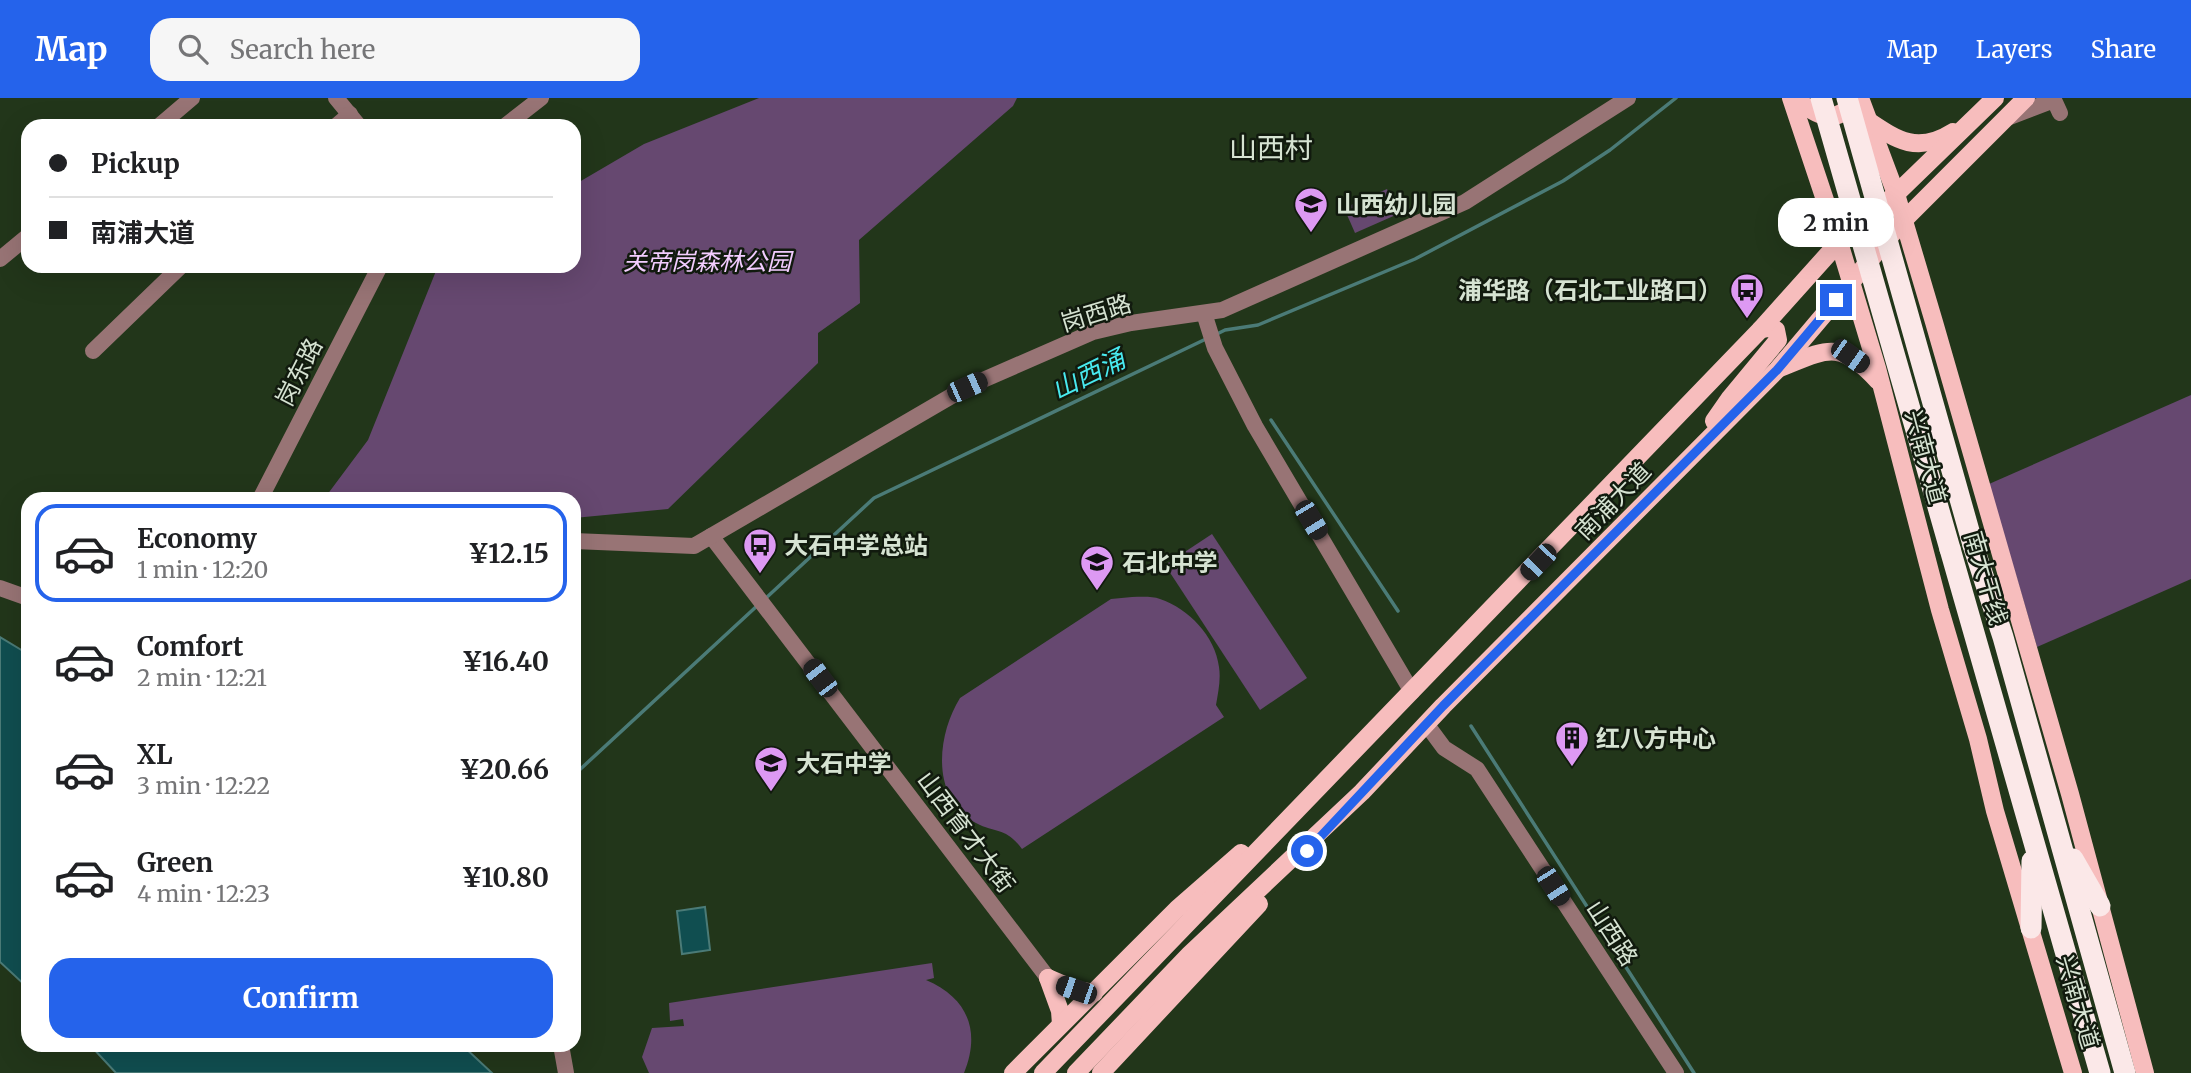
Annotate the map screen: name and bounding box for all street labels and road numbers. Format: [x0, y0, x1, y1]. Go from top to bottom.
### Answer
street label: 岗西路 [1057, 288, 1135, 338]
street label: 岗东路 [269, 333, 329, 411]
street label: 兴南大道 [1899, 407, 1953, 507]
street label: 南浦大道 [1569, 456, 1657, 546]
street label: 南大干线 [1958, 528, 2014, 628]
street label: 山西育才大街 [910, 765, 1022, 899]
street label: 山西路 [1579, 894, 1645, 972]
street label: 兴南大道 [2050, 952, 2106, 1052]

